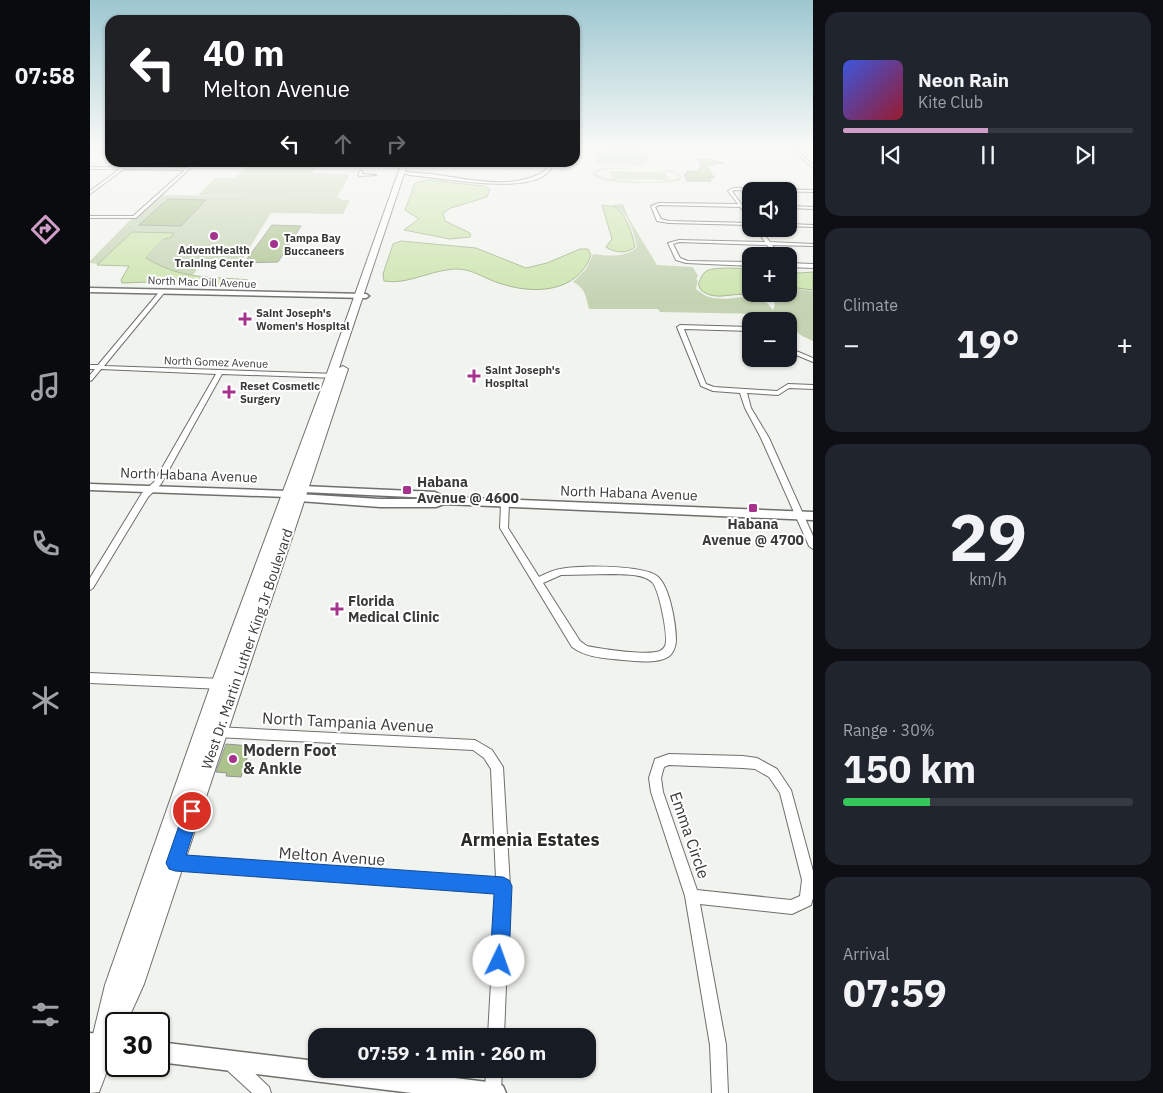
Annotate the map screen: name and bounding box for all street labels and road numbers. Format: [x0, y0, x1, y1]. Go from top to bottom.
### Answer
street label: North Mac Dill Avenue [147, 273, 257, 291]
street label: North Gomez Avenue [164, 353, 268, 371]
street label: North Habana Avenue [120, 464, 258, 486]
street label: North Habana Avenue [560, 482, 698, 504]
street label: West Dr. Martin Luther King Jr Boulevard [197, 526, 297, 772]
street label: North Tampania Avenue [262, 708, 435, 736]
street label: Emma Circle [666, 789, 714, 881]
street label: Melton Avenue [278, 842, 386, 870]

